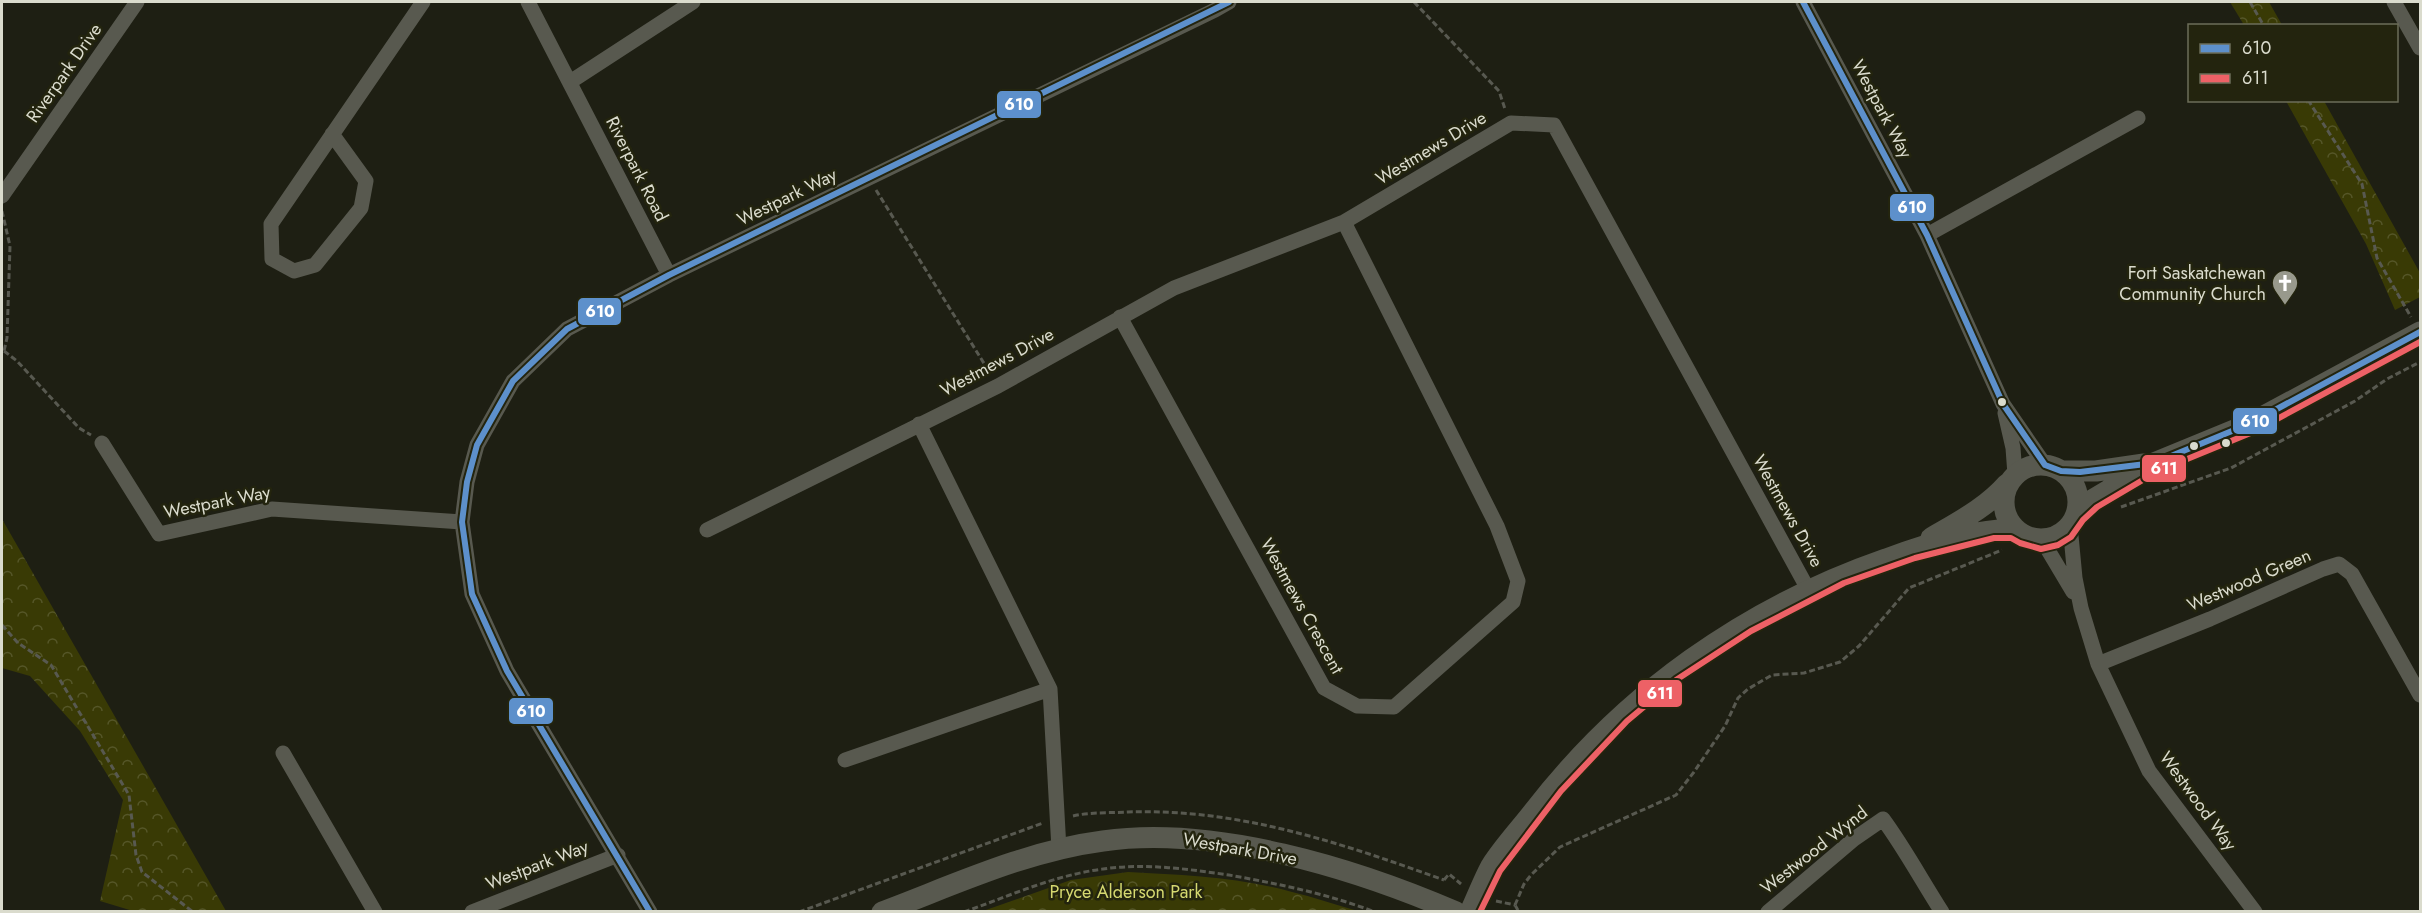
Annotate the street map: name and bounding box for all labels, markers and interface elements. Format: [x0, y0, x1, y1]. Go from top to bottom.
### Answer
street label: Riverpark Drive [20, 18, 108, 128]
legend [2188, 24, 2398, 102]
text: 610 [2242, 35, 2271, 61]
street label: Westpark Way [1845, 55, 1919, 163]
text: 611 [2242, 65, 2269, 91]
line badge: 610 [996, 90, 1042, 119]
text: 610 [1004, 93, 1034, 116]
street label: Westmews Drive [1371, 105, 1491, 191]
street label: Riverpark Road [599, 112, 675, 226]
street label: Westpark Way [733, 162, 841, 232]
line badge: 610 [1889, 193, 1935, 222]
text: 610 [1897, 196, 1927, 219]
place label: Fort Saskatchewan Community Church [2119, 260, 2266, 307]
church icon: Fort Saskatchewan Community Church [2270, 268, 2300, 306]
line badge: 610 [577, 297, 622, 326]
text: 610 [585, 300, 615, 323]
street label: Westmews Drive [936, 321, 1058, 403]
unlabelled marker [1996, 396, 2008, 408]
line badge: 610 [2232, 407, 2278, 435]
text: 610 [2240, 410, 2270, 433]
unlabelled marker [2220, 437, 2232, 449]
unlabelled marker [2188, 440, 2200, 452]
street label: Westmews Drive [1746, 450, 1830, 572]
line badge: 611 [2141, 454, 2187, 483]
text: 611 [2151, 457, 2178, 480]
street label: Westpark Way [161, 479, 273, 525]
street label: Westmews Crescent [1254, 533, 1350, 679]
street label: Westwood Green [2183, 542, 2315, 618]
line badge: 611 [1637, 679, 1683, 708]
text: 611 [1647, 682, 1674, 705]
line badge: 610 [508, 697, 554, 725]
text: 610 [516, 700, 546, 723]
street label: Westwood Way [2153, 746, 2243, 856]
street label: Westwood Wynd [1755, 800, 1873, 900]
street label: Westpark Drive [1181, 826, 1299, 872]
street label: Westpark Way [482, 833, 592, 897]
park label: Pryce Alderson Park [1050, 879, 1203, 905]

